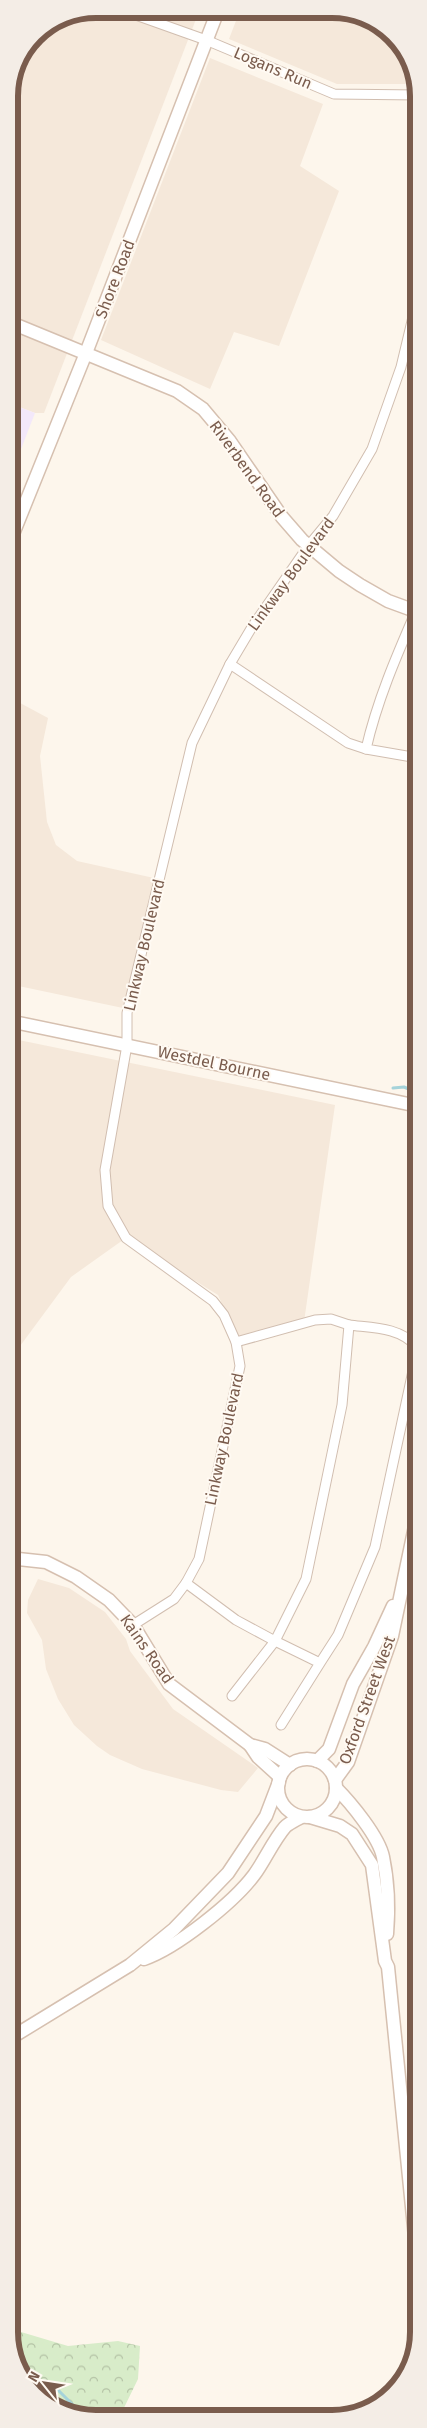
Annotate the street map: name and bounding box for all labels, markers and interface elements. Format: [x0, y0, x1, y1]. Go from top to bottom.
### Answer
street label: Logans Run [231, 43, 315, 93]
street label: Shore Road [91, 237, 139, 321]
street label: Riverbend Road [205, 417, 289, 521]
street label: Linkway Boulevard [244, 514, 338, 634]
street label: Linkway Boulevard [120, 877, 168, 1013]
street label: Westdel Bourne [156, 1042, 272, 1084]
street label: Linkway Boulevard [201, 1371, 247, 1507]
street label: Kains Road [116, 1611, 178, 1687]
street label: Oxford Street West [335, 1633, 399, 1767]
north arrow [20, 2358, 70, 2408]
text: N [24, 2368, 44, 2385]

